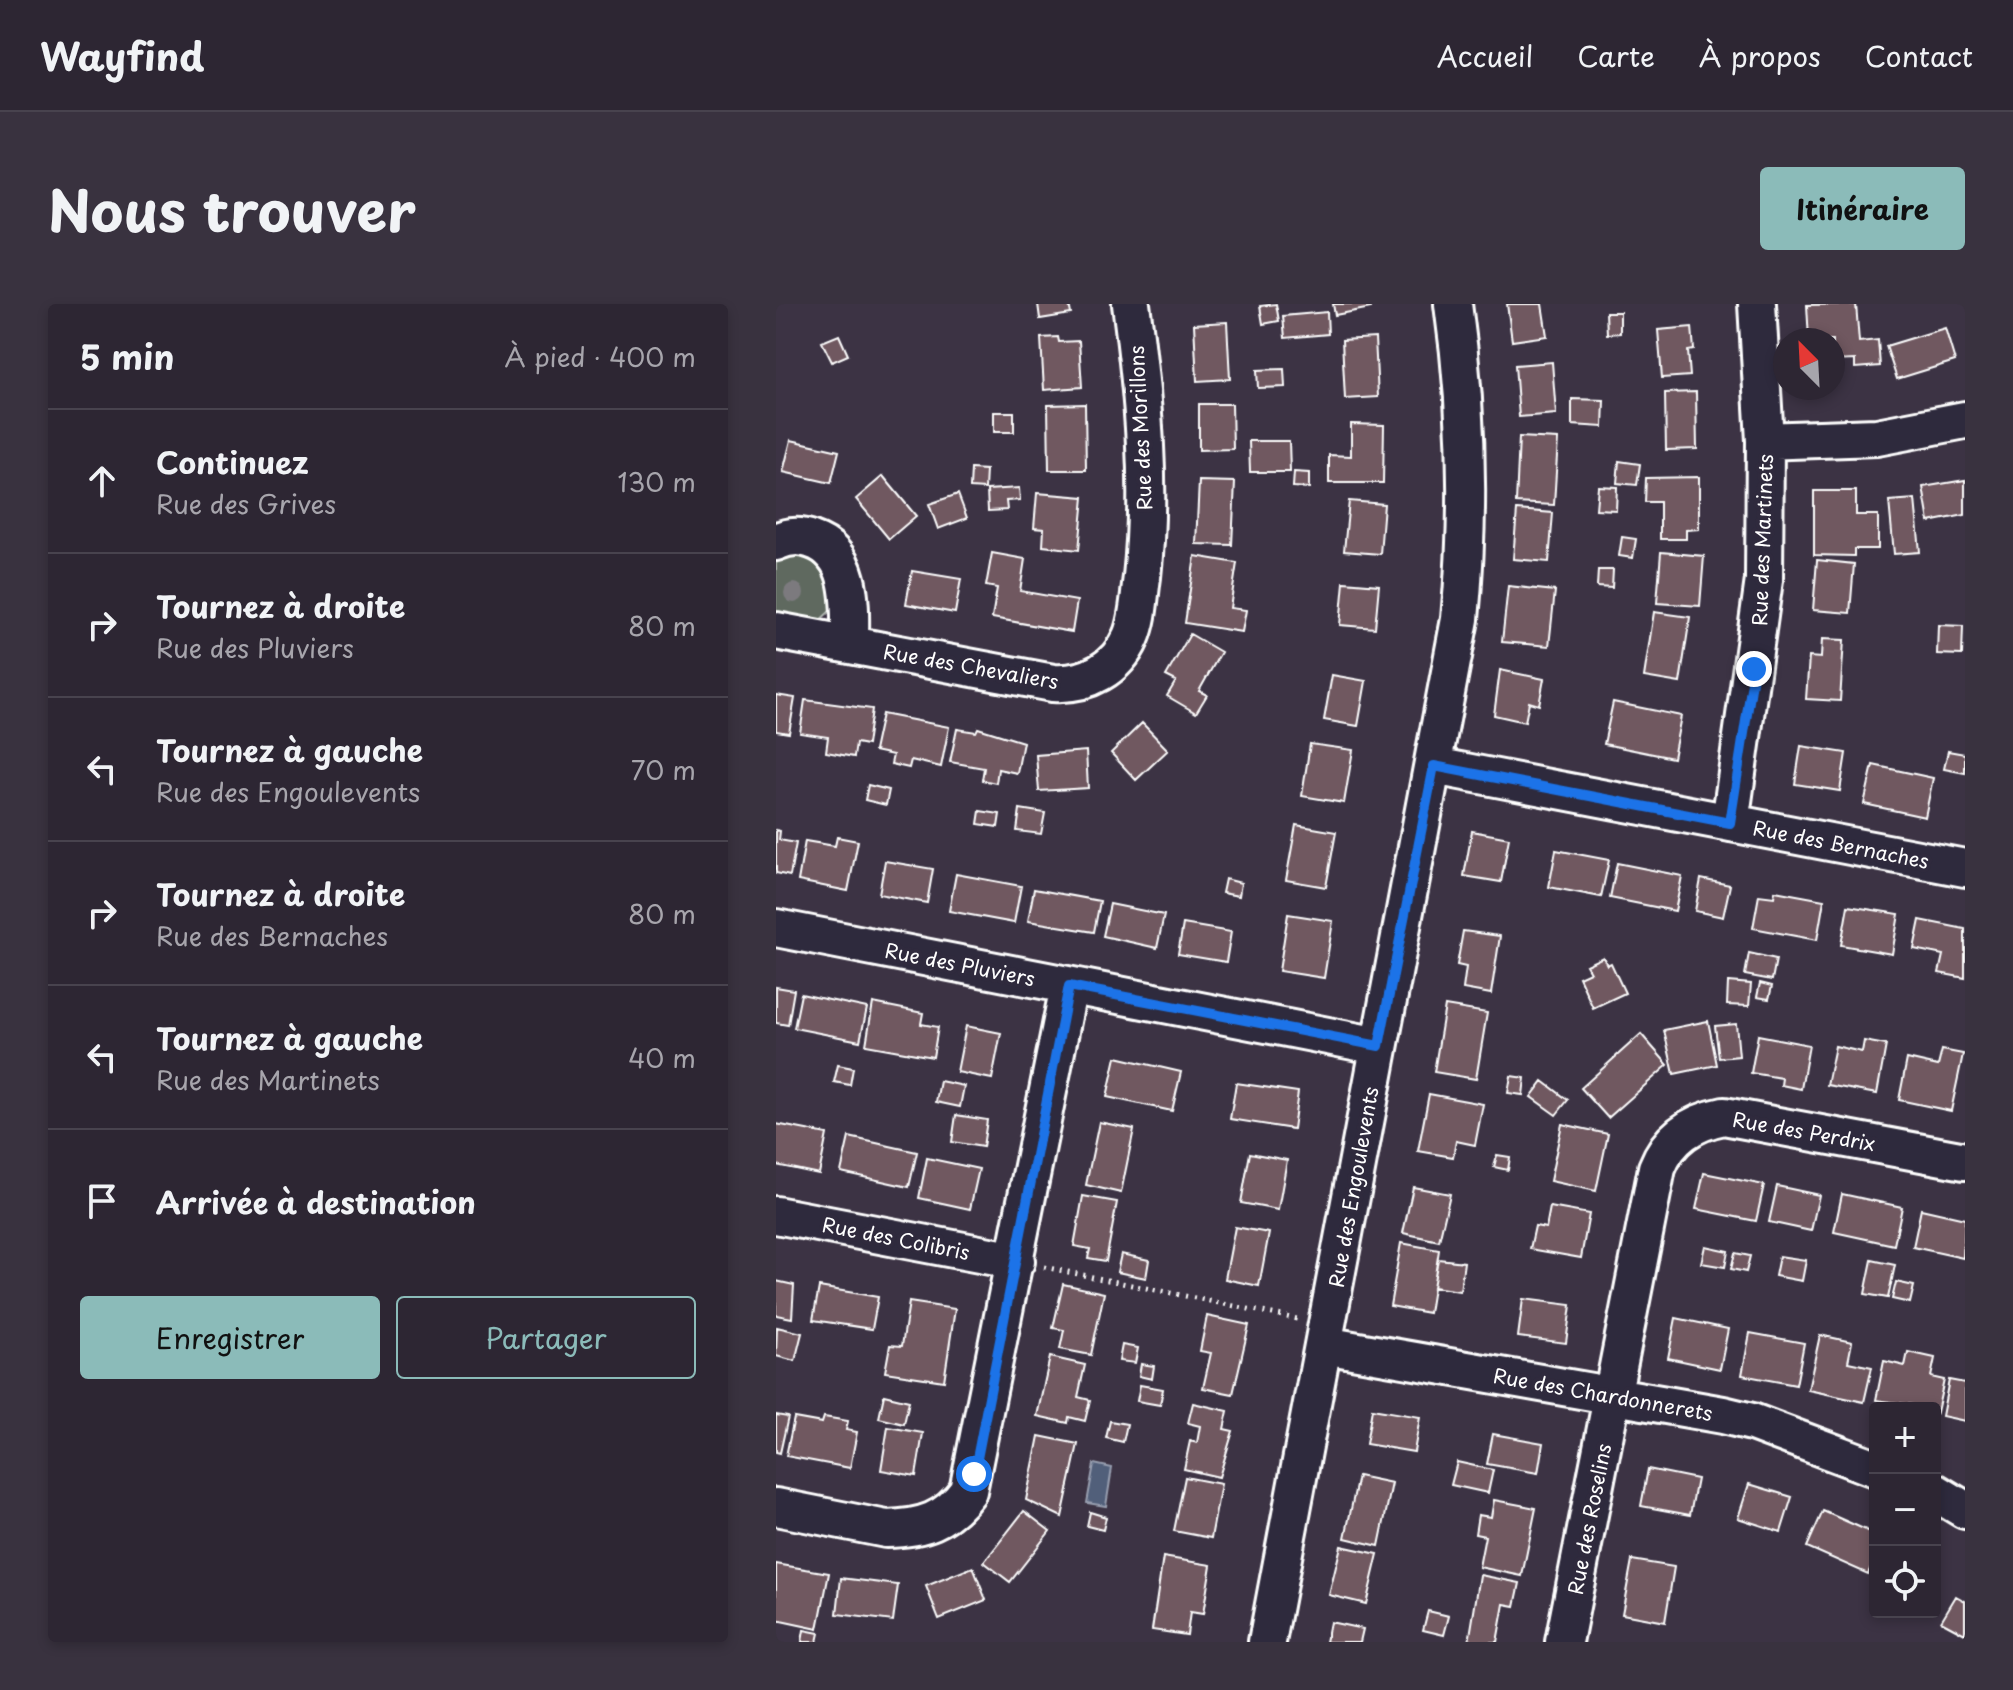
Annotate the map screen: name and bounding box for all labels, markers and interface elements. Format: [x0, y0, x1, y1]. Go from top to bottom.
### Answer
text: Wayfind [40, 27, 204, 84]
text: Accueil [1437, 34, 1533, 77]
text: Carte [1577, 34, 1655, 77]
text: À propos [1699, 34, 1821, 77]
text: Contact [1865, 34, 1973, 77]
text: Nous trouver [48, 166, 416, 251]
button: Itinéraire [1760, 167, 1965, 250]
north arrow [1773, 328, 1845, 400]
text: 5 min [80, 330, 174, 382]
text: À pied · 400 m [504, 337, 696, 376]
street label: Rue des Morillons [1121, 345, 1159, 511]
text: Continuez [156, 439, 309, 484]
street label: Rue des Martinets [1744, 453, 1780, 627]
icon: ahead [80, 459, 124, 503]
text: 130 m [617, 462, 696, 501]
text: Rue des Grives [156, 484, 336, 523]
text: Tournez à droite [156, 583, 405, 628]
icon: right [80, 603, 124, 647]
text: 80 m [628, 606, 696, 645]
text: Rue des Pluviers [156, 628, 354, 667]
street label: Rue des Chevaliers [881, 636, 1061, 696]
route end [1736, 651, 1772, 687]
text: Tournez à gauche [156, 727, 423, 772]
icon: left [80, 747, 124, 791]
text: 70 m [631, 750, 696, 789]
text: Rue des Engoulevents [156, 772, 420, 811]
street label: Rue des Bernaches [1751, 812, 1931, 876]
text: Tournez à droite [156, 871, 405, 916]
icon: right [80, 891, 124, 935]
text: 80 m [628, 894, 696, 933]
text: Rue des Bernaches [156, 916, 388, 955]
street label: Rue des Pluviers [882, 935, 1038, 993]
text: Tournez à gauche [156, 1015, 423, 1060]
icon: left [80, 1035, 124, 1079]
text: 40 m [628, 1038, 696, 1077]
text: Rue des Martinets [156, 1060, 380, 1099]
street label: Rue des Engoulevents [1321, 1084, 1385, 1290]
street label: Rue des Perdrix [1730, 1104, 1878, 1158]
icon: arrive [80, 1179, 124, 1223]
text: Arrivée à destination [156, 1179, 476, 1224]
street label: Rue des Colibris [820, 1209, 972, 1267]
button: Enregistrer [80, 1296, 380, 1379]
button: Partager [396, 1296, 696, 1379]
street label: Rue des Chardonnerets [1491, 1360, 1715, 1428]
map controls [1869, 1402, 1941, 1618]
button: + [1869, 1402, 1941, 1474]
street label: Rue des Roselins [1560, 1441, 1618, 1597]
route start [956, 1456, 992, 1492]
button: − [1869, 1474, 1941, 1546]
button: locate [1869, 1546, 1941, 1618]

